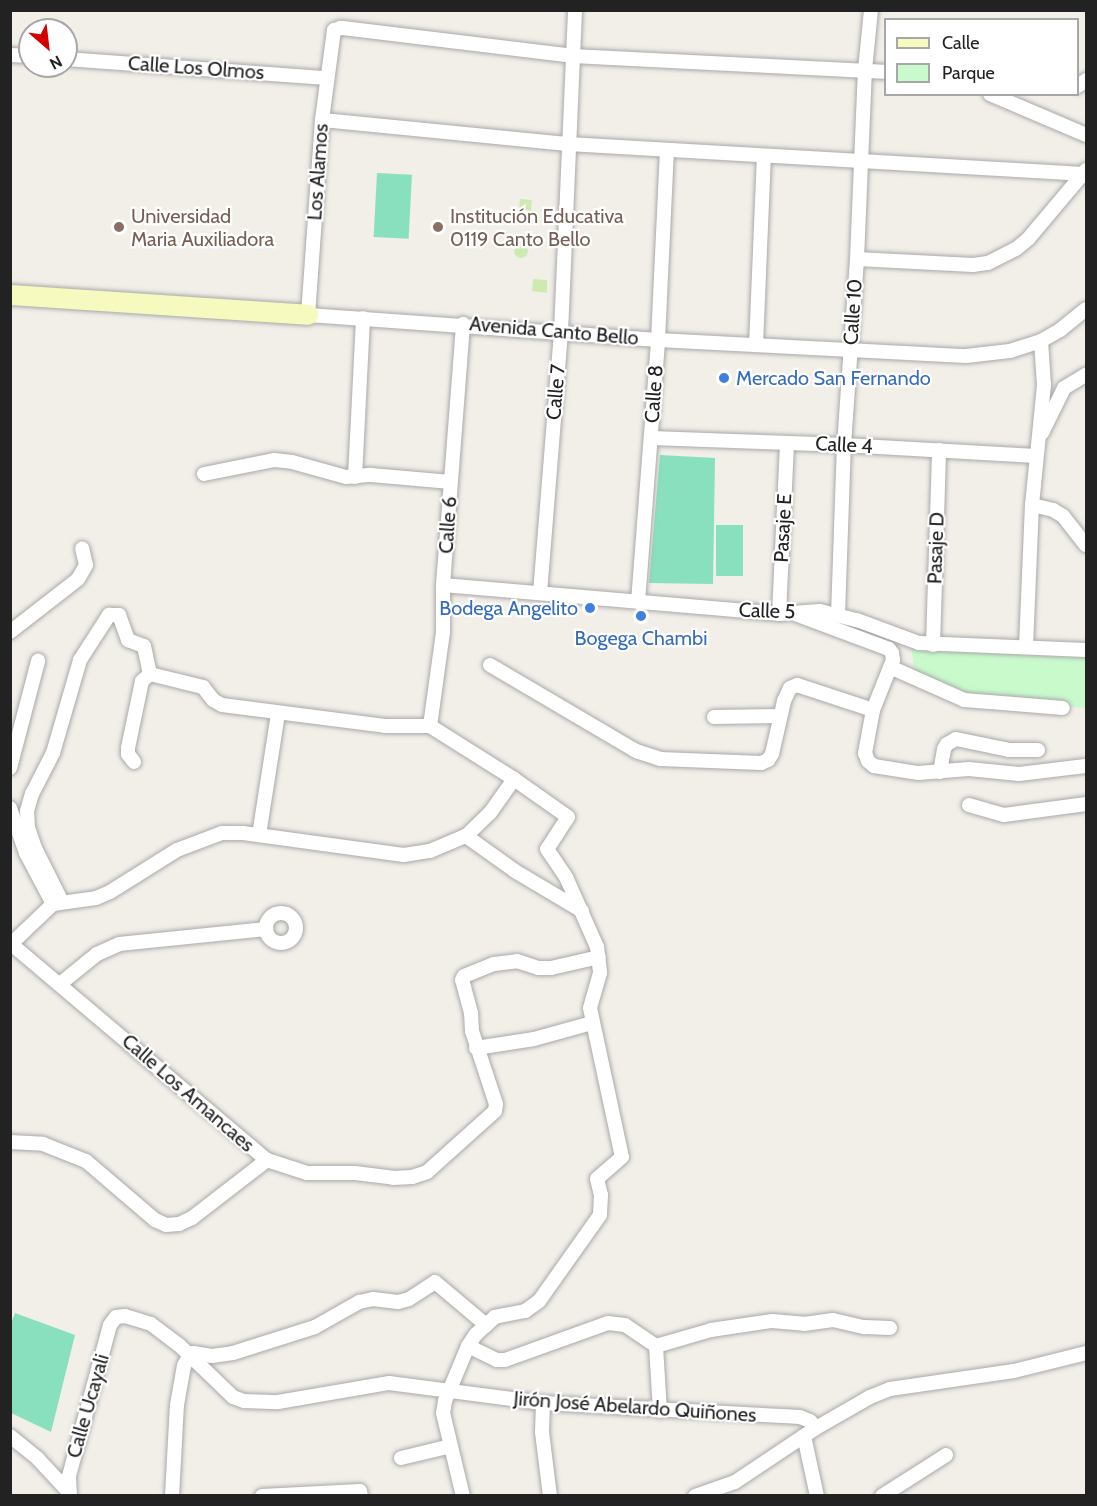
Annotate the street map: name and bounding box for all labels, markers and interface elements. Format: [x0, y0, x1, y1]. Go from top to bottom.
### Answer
north arrow [18, 18, 78, 78]
legend [884, 18, 1079, 96]
text: Calle [942, 32, 979, 54]
street label: Calle Los Olmos [127, 51, 265, 85]
text: N [46, 52, 65, 74]
text: Parque [942, 62, 995, 84]
street label: Los Alamos [303, 123, 333, 221]
place label: Universidad Maria Auxiliadora [131, 204, 274, 251]
place label: Institución Educativa 0119 Canto Bello [450, 204, 624, 251]
marker: Universidad Maria Auxiliadora [112, 220, 126, 234]
marker: Institución Educativa 0119 Canto Bello [431, 220, 445, 234]
street label: Calle 10 [839, 278, 867, 346]
street label: Avenida Canto Bello [468, 312, 640, 350]
street label: Calle 7 [542, 363, 570, 421]
street label: Calle 8 [640, 364, 668, 424]
place label: Mercado San Fernando [736, 366, 931, 390]
marker: Mercado San Fernando [717, 371, 731, 385]
street label: Calle 4 [815, 432, 873, 458]
street label: Pasaje E [769, 493, 797, 563]
street label: Calle 6 [434, 496, 462, 554]
street label: Pasaje D [923, 512, 949, 584]
place label: Bodega Angelito [439, 596, 578, 620]
street label: Calle 5 [738, 598, 796, 624]
marker: Bodega Angelito [583, 601, 597, 615]
marker: Bogega Chambi [634, 609, 648, 623]
place label: Bogega Chambi [575, 626, 707, 650]
street label: Calle Los Amancaes [117, 1029, 259, 1157]
street label: Calle Ucayali [62, 1351, 114, 1461]
street label: Jirón José Abelardo Quiñones [513, 1387, 757, 1427]

